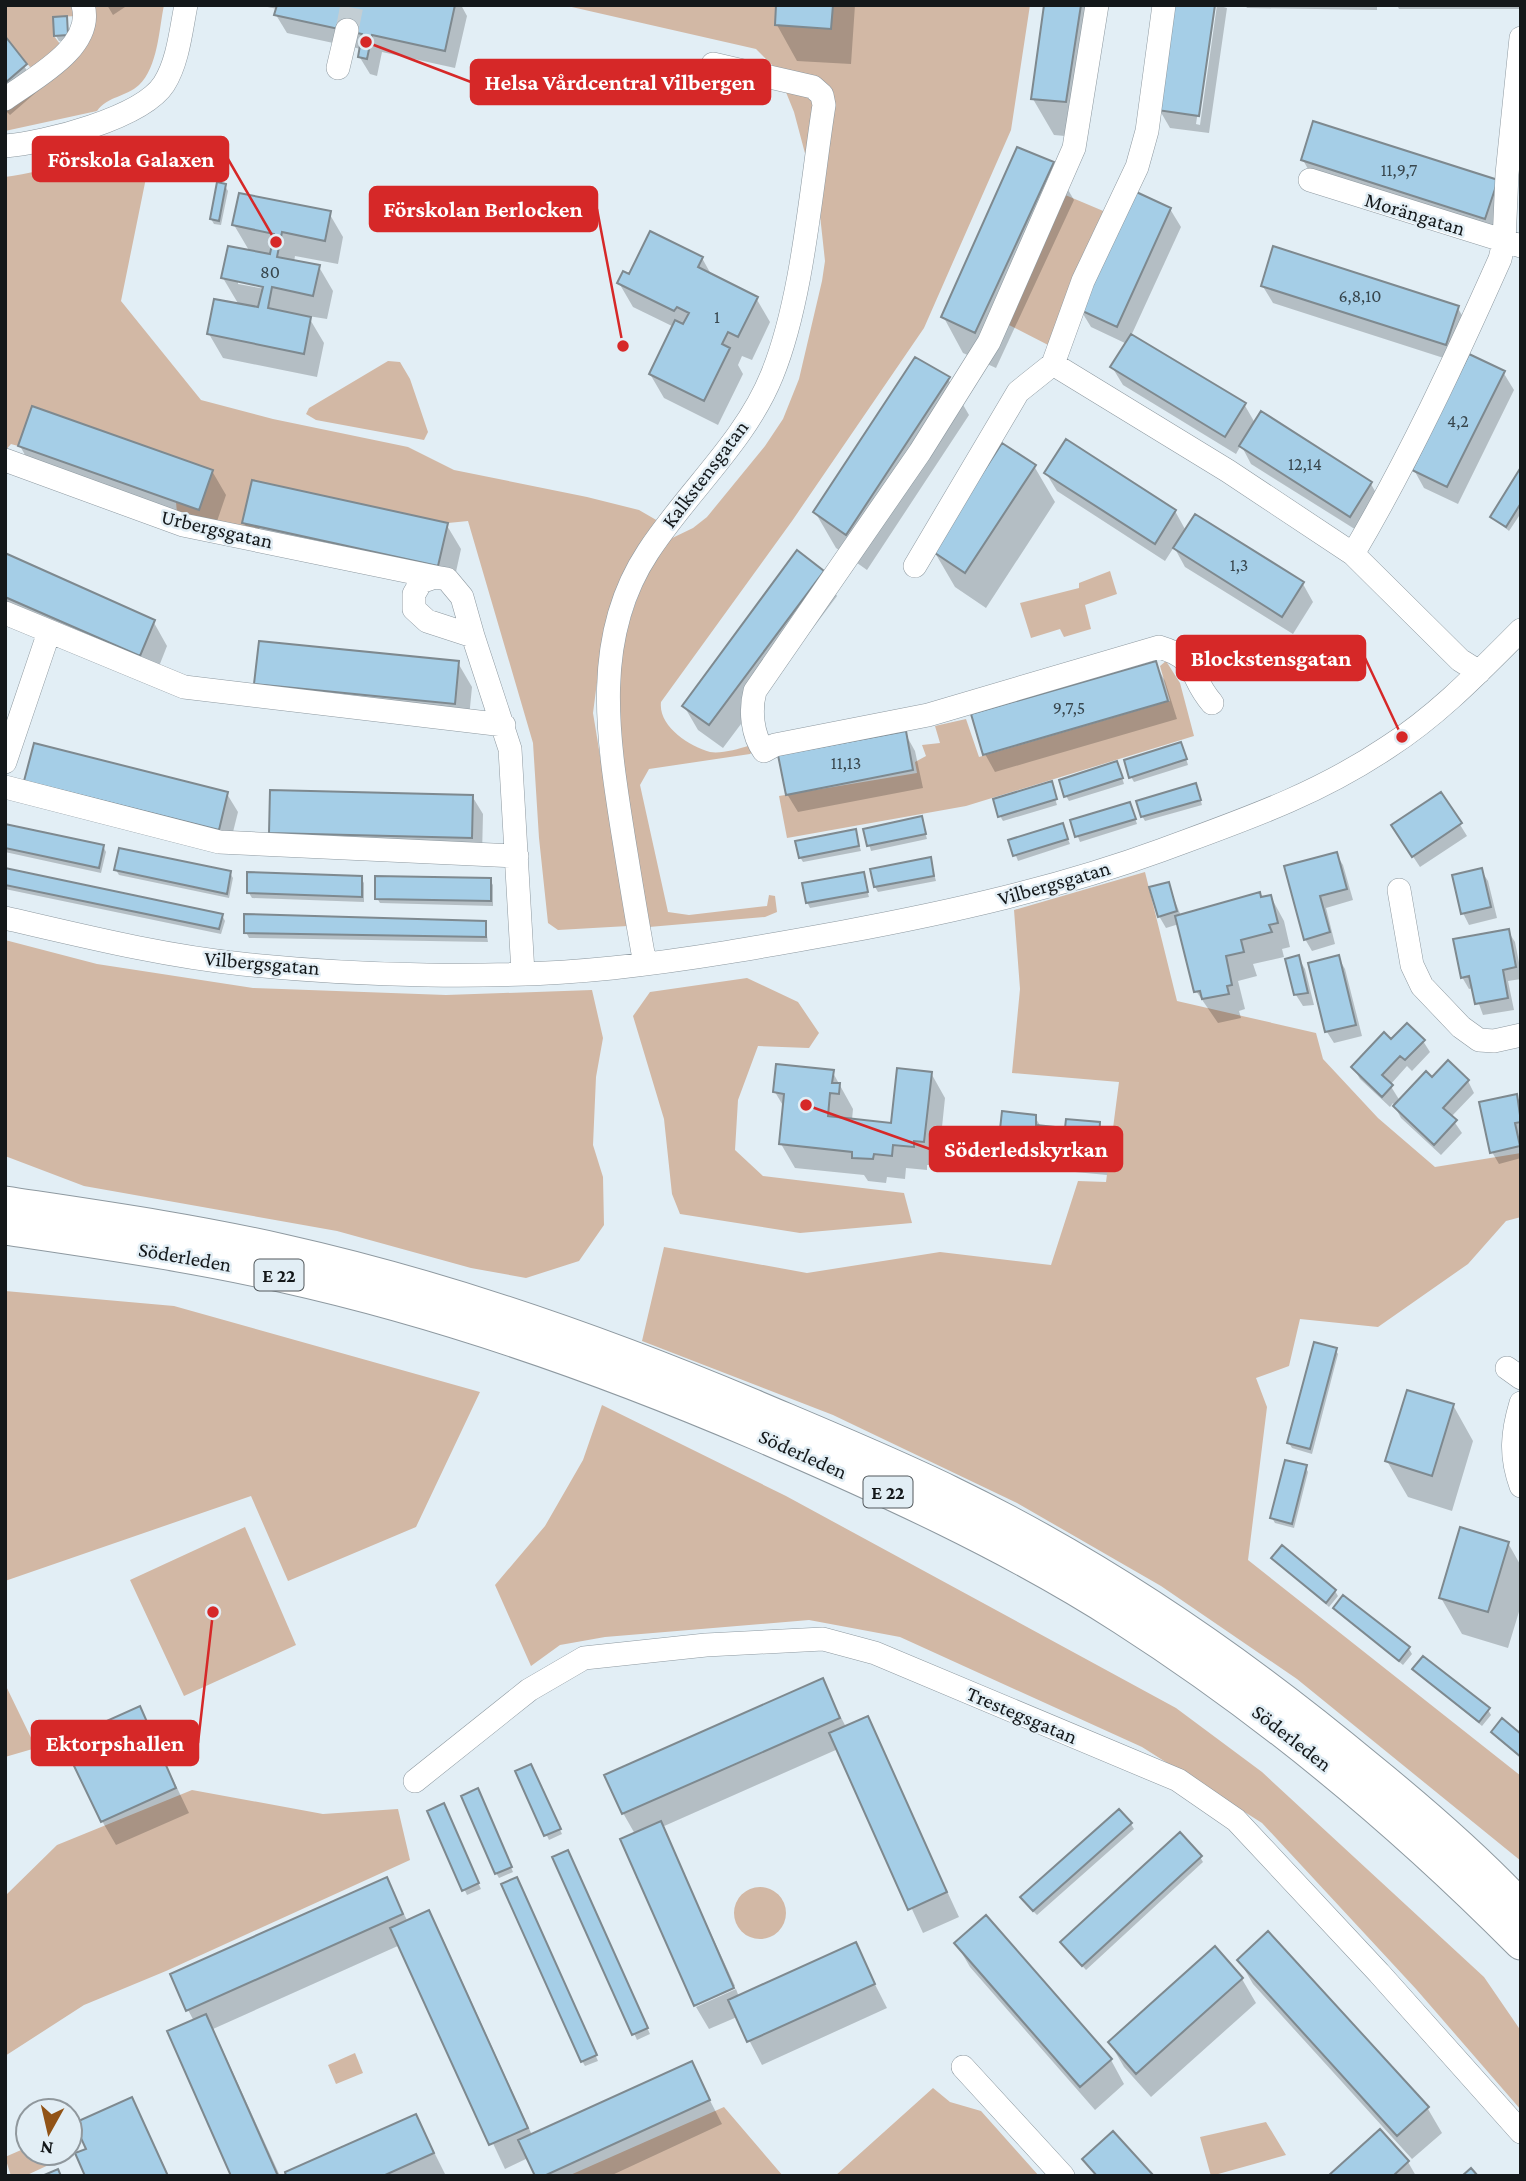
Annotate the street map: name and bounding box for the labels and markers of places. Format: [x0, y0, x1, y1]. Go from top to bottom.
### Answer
callout: Helsa Vårdcentral Vilbergen [471, 60, 770, 104]
callout: Förskola Galaxen [33, 137, 228, 181]
callout: Förskolan Berlocken [370, 187, 597, 231]
callout: Blockstensgatan [1177, 636, 1365, 680]
callout: Söderledskyrkan [930, 1127, 1122, 1171]
callout: Ektorpshallen [32, 1721, 198, 1765]

